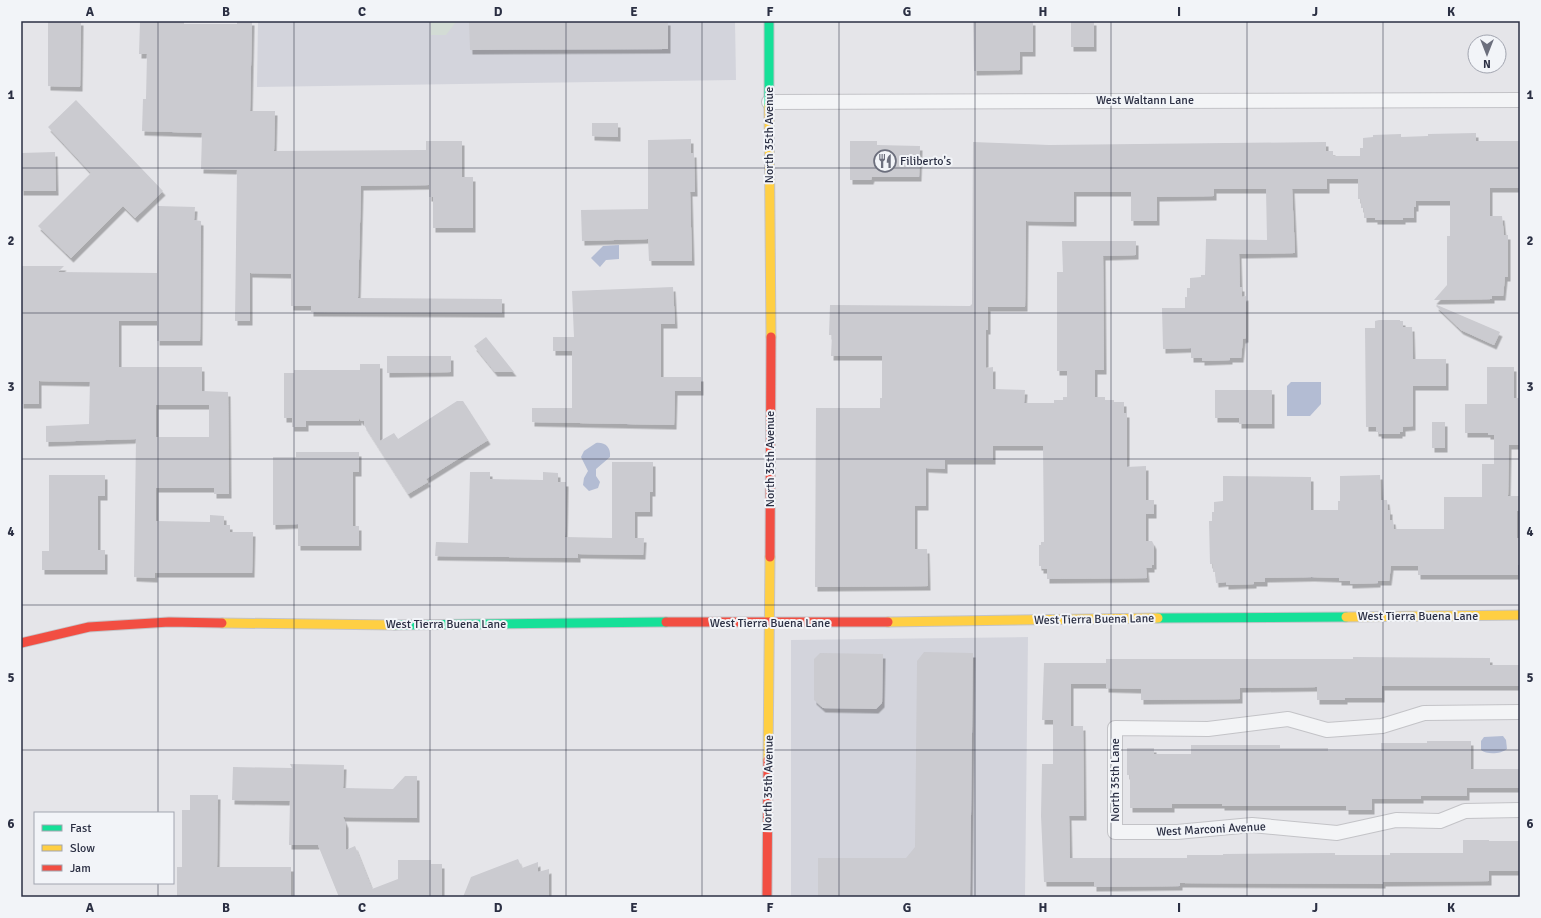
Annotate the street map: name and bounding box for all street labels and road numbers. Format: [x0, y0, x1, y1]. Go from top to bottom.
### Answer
street label: North 35th Avenue [762, 87, 777, 183]
street label: West Waltann Lane [1096, 93, 1194, 108]
street label: North 35th Avenue [763, 411, 778, 507]
street label: West Tierra Buena Lane [1358, 609, 1478, 624]
street label: West Tierra Buena Lane [1034, 611, 1154, 628]
street label: West Tierra Buena Lane [710, 616, 830, 631]
street label: West Tierra Buena Lane [386, 617, 506, 632]
street label: North 35th Avenue [760, 735, 777, 831]
street label: North 35th Lane [1108, 738, 1123, 822]
street label: West Marconi Avenue [1156, 819, 1266, 840]

